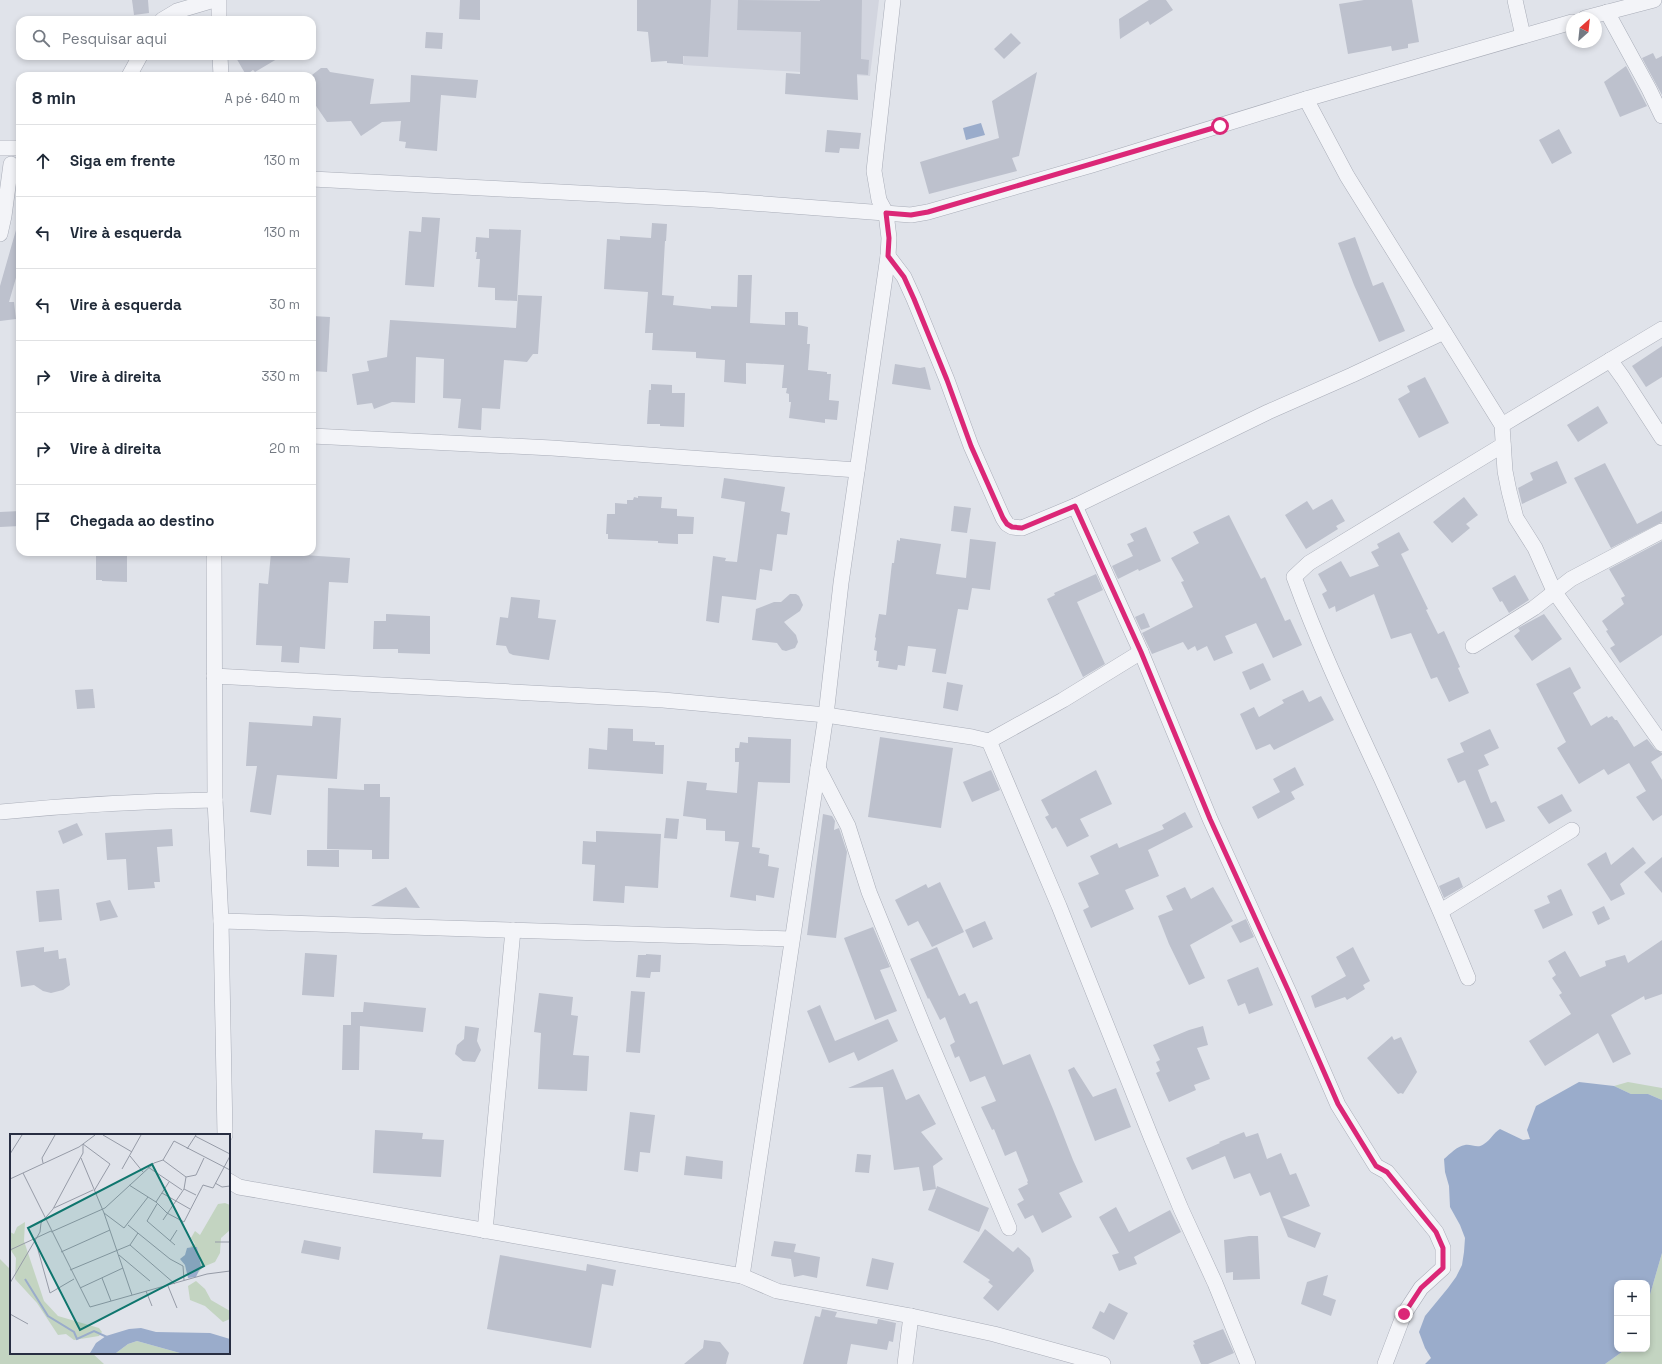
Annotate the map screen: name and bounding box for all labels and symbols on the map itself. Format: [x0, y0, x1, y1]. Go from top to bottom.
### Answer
north arrow [1566, 12, 1602, 48]
route start [1211, 117, 1229, 135]
inset map [10, 1134, 230, 1354]
route end [1395, 1305, 1413, 1323]

